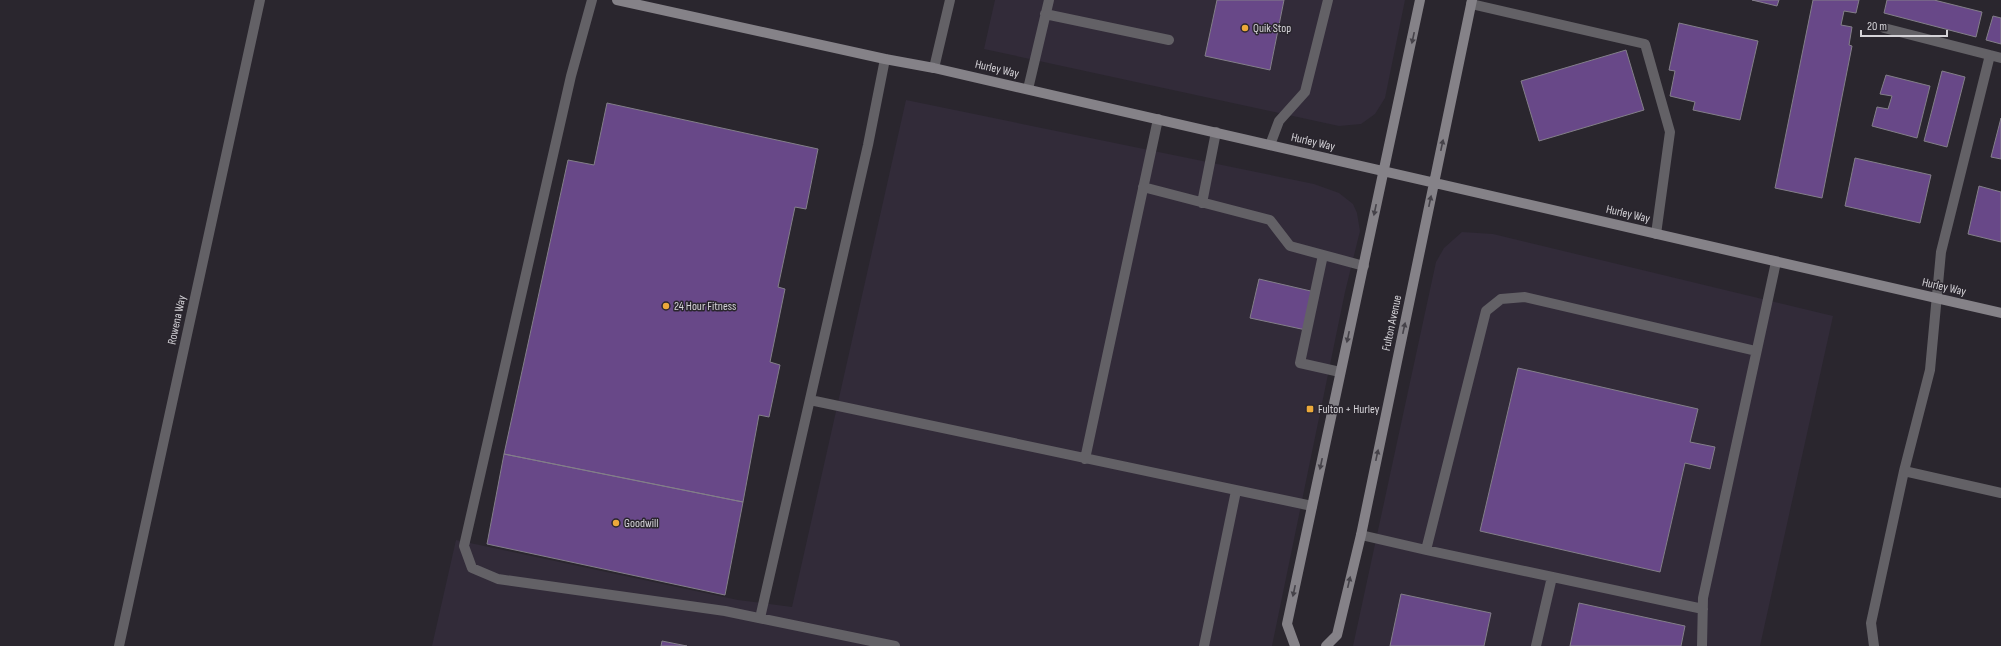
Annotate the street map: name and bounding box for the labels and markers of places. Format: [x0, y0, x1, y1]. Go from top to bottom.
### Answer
place label: Quik Stop [1253, 21, 1291, 36]
marker: Quik Stop [1240, 23, 1250, 33]
place label: 24 Hour Fitness [674, 299, 736, 314]
marker: 24 Hour Fitness [661, 301, 671, 311]
place label: Fulton + Hurley [1318, 402, 1380, 417]
marker: Fulton + Hurley [1305, 404, 1315, 414]
place label: Goodwill [624, 516, 658, 531]
marker: Goodwill [611, 518, 621, 528]

